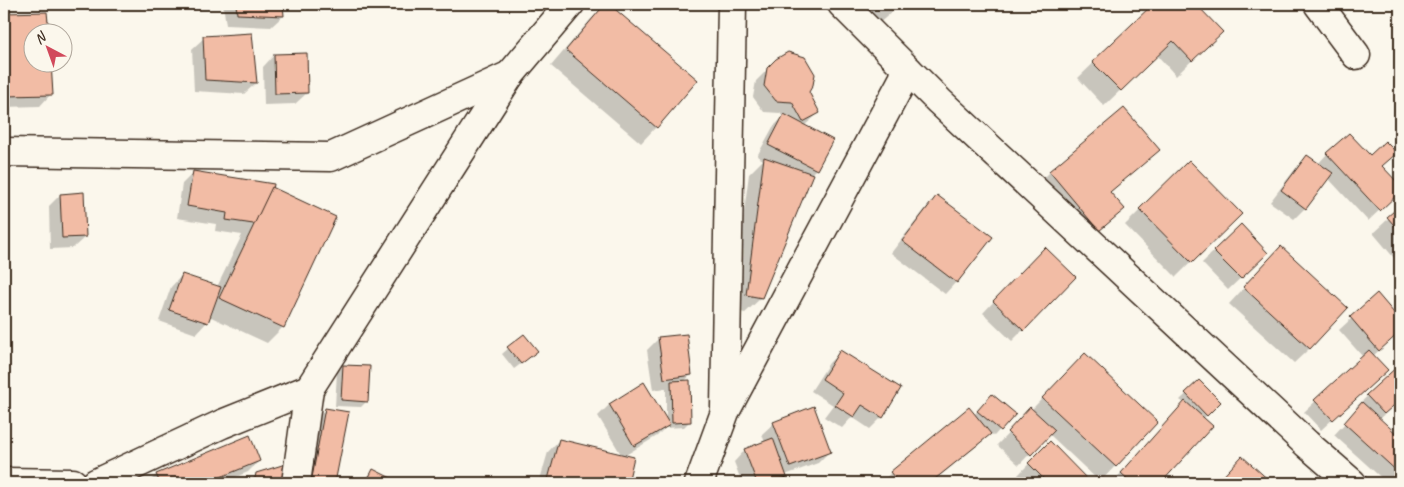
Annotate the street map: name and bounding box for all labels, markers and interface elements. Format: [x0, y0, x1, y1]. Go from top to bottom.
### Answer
north arrow [22, 22, 72, 72]
text: N [31, 28, 50, 48]

